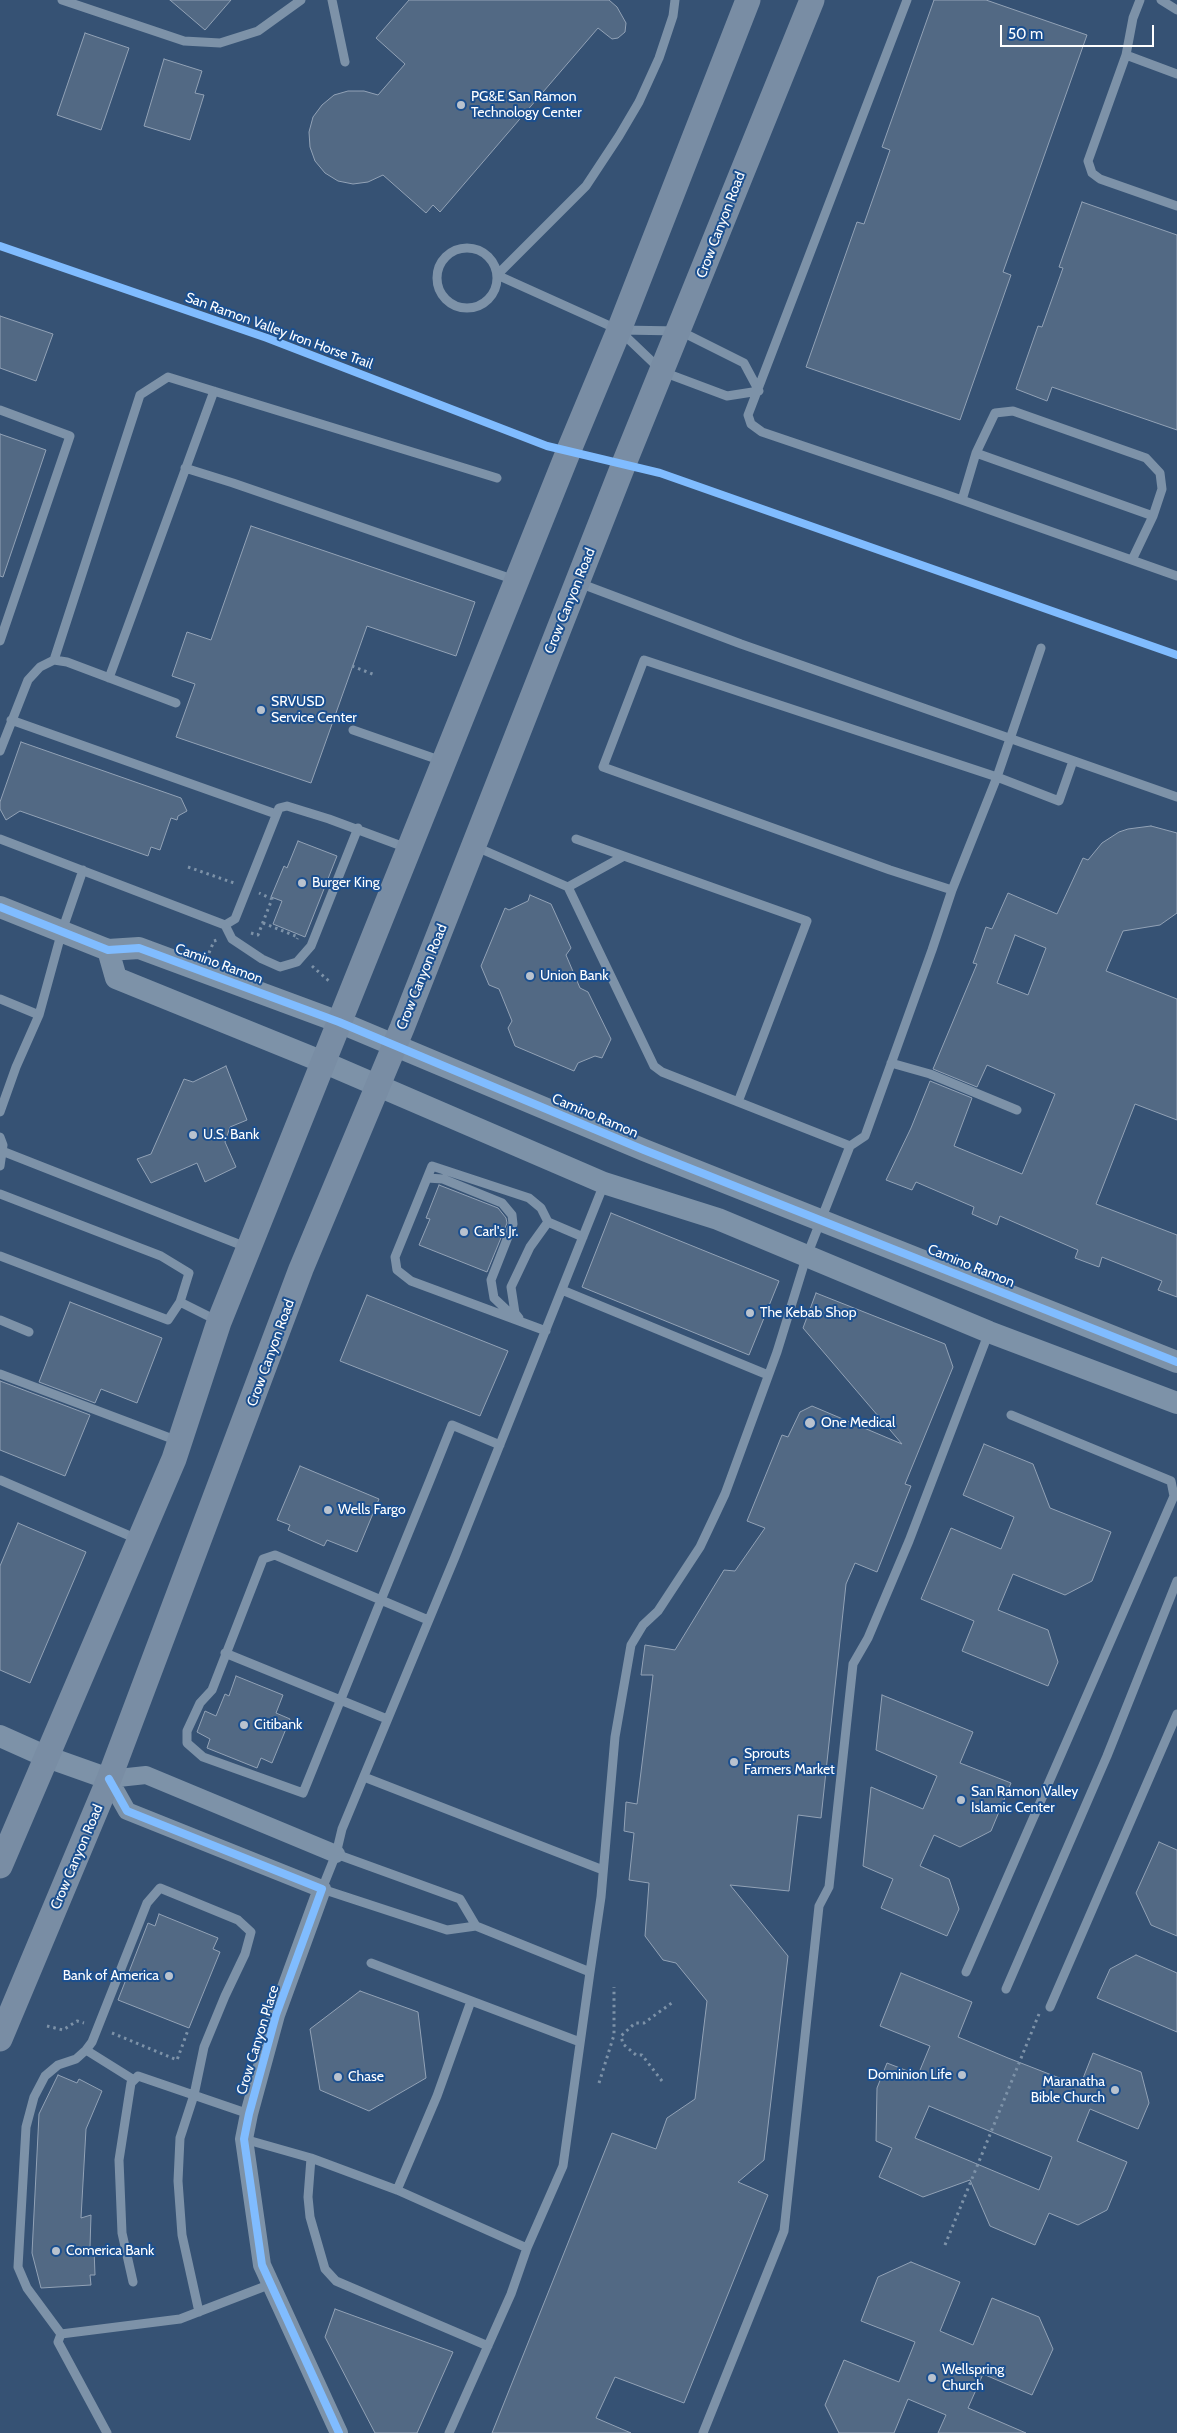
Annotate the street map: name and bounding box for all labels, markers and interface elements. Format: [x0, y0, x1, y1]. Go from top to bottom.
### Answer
scale bar [1002, 15, 1156, 47]
text: 50 m [1008, 25, 1043, 43]
place label: PG&E San Ramon Technology Center [471, 89, 582, 121]
marker: PG&E San Ramon Technology Center [455, 99, 467, 111]
street label: Crow Canyon Road [693, 169, 749, 281]
street label: San Ramon Valley Iron Horse Trail [183, 289, 375, 373]
street label: Crow Canyon Road [541, 546, 599, 656]
place label: SRVUSD Service Center [271, 694, 357, 726]
marker: SRVUSD Service Center [255, 704, 267, 716]
place label: Burger King [312, 875, 380, 891]
marker: Burger King [296, 877, 308, 889]
street label: Crow Canyon Road [393, 922, 451, 1032]
street label: Camino Ramon [173, 940, 265, 988]
place label: Union Bank [540, 968, 609, 984]
marker: Union Bank [524, 970, 536, 982]
street label: Camino Ramon [549, 1090, 641, 1142]
place label: U.S. Bank [203, 1127, 259, 1143]
marker: U.S. Bank [187, 1129, 199, 1141]
place label: Carl's Jr. [474, 1224, 519, 1240]
marker: Carl's Jr. [458, 1226, 470, 1238]
street label: Camino Ramon [925, 1241, 1017, 1291]
street label: Crow Canyon Road [244, 1297, 298, 1409]
place label: The Kebab Shop [760, 1305, 856, 1321]
marker: The Kebab Shop [744, 1307, 756, 1319]
place label: One Medical [821, 1415, 895, 1431]
marker: One Medical [803, 1416, 817, 1430]
place label: Wells Fargo [338, 1502, 406, 1518]
marker: Wells Fargo [322, 1504, 334, 1516]
place label: Citibank [254, 1717, 302, 1733]
marker: Citibank [238, 1719, 250, 1731]
place label: Sprouts Farmers Market [744, 1746, 835, 1778]
marker: Sprouts Farmers Market [728, 1756, 740, 1768]
place label: San Ramon Valley Islamic Center [971, 1784, 1078, 1816]
marker: San Ramon Valley Islamic Center [955, 1794, 967, 1806]
street label: Crow Canyon Road [47, 1802, 107, 1912]
place label: Bank of America [63, 1968, 159, 1984]
marker: Bank of America [163, 1970, 175, 1982]
street label: Crow Canyon Place [233, 1983, 283, 2097]
place label: Dominion Life [868, 2067, 952, 2083]
place label: Chase [348, 2069, 384, 2085]
marker: Dominion Life [956, 2069, 968, 2081]
marker: Chase [332, 2071, 344, 2083]
place label: Maranatha Bible Church [1031, 2074, 1105, 2106]
marker: Maranatha Bible Church [1109, 2084, 1121, 2096]
place label: Comerica Bank [66, 2243, 154, 2259]
marker: Comerica Bank [50, 2245, 62, 2257]
place label: Wellspring Church [942, 2362, 1004, 2394]
marker: Wellspring Church [926, 2372, 938, 2384]

